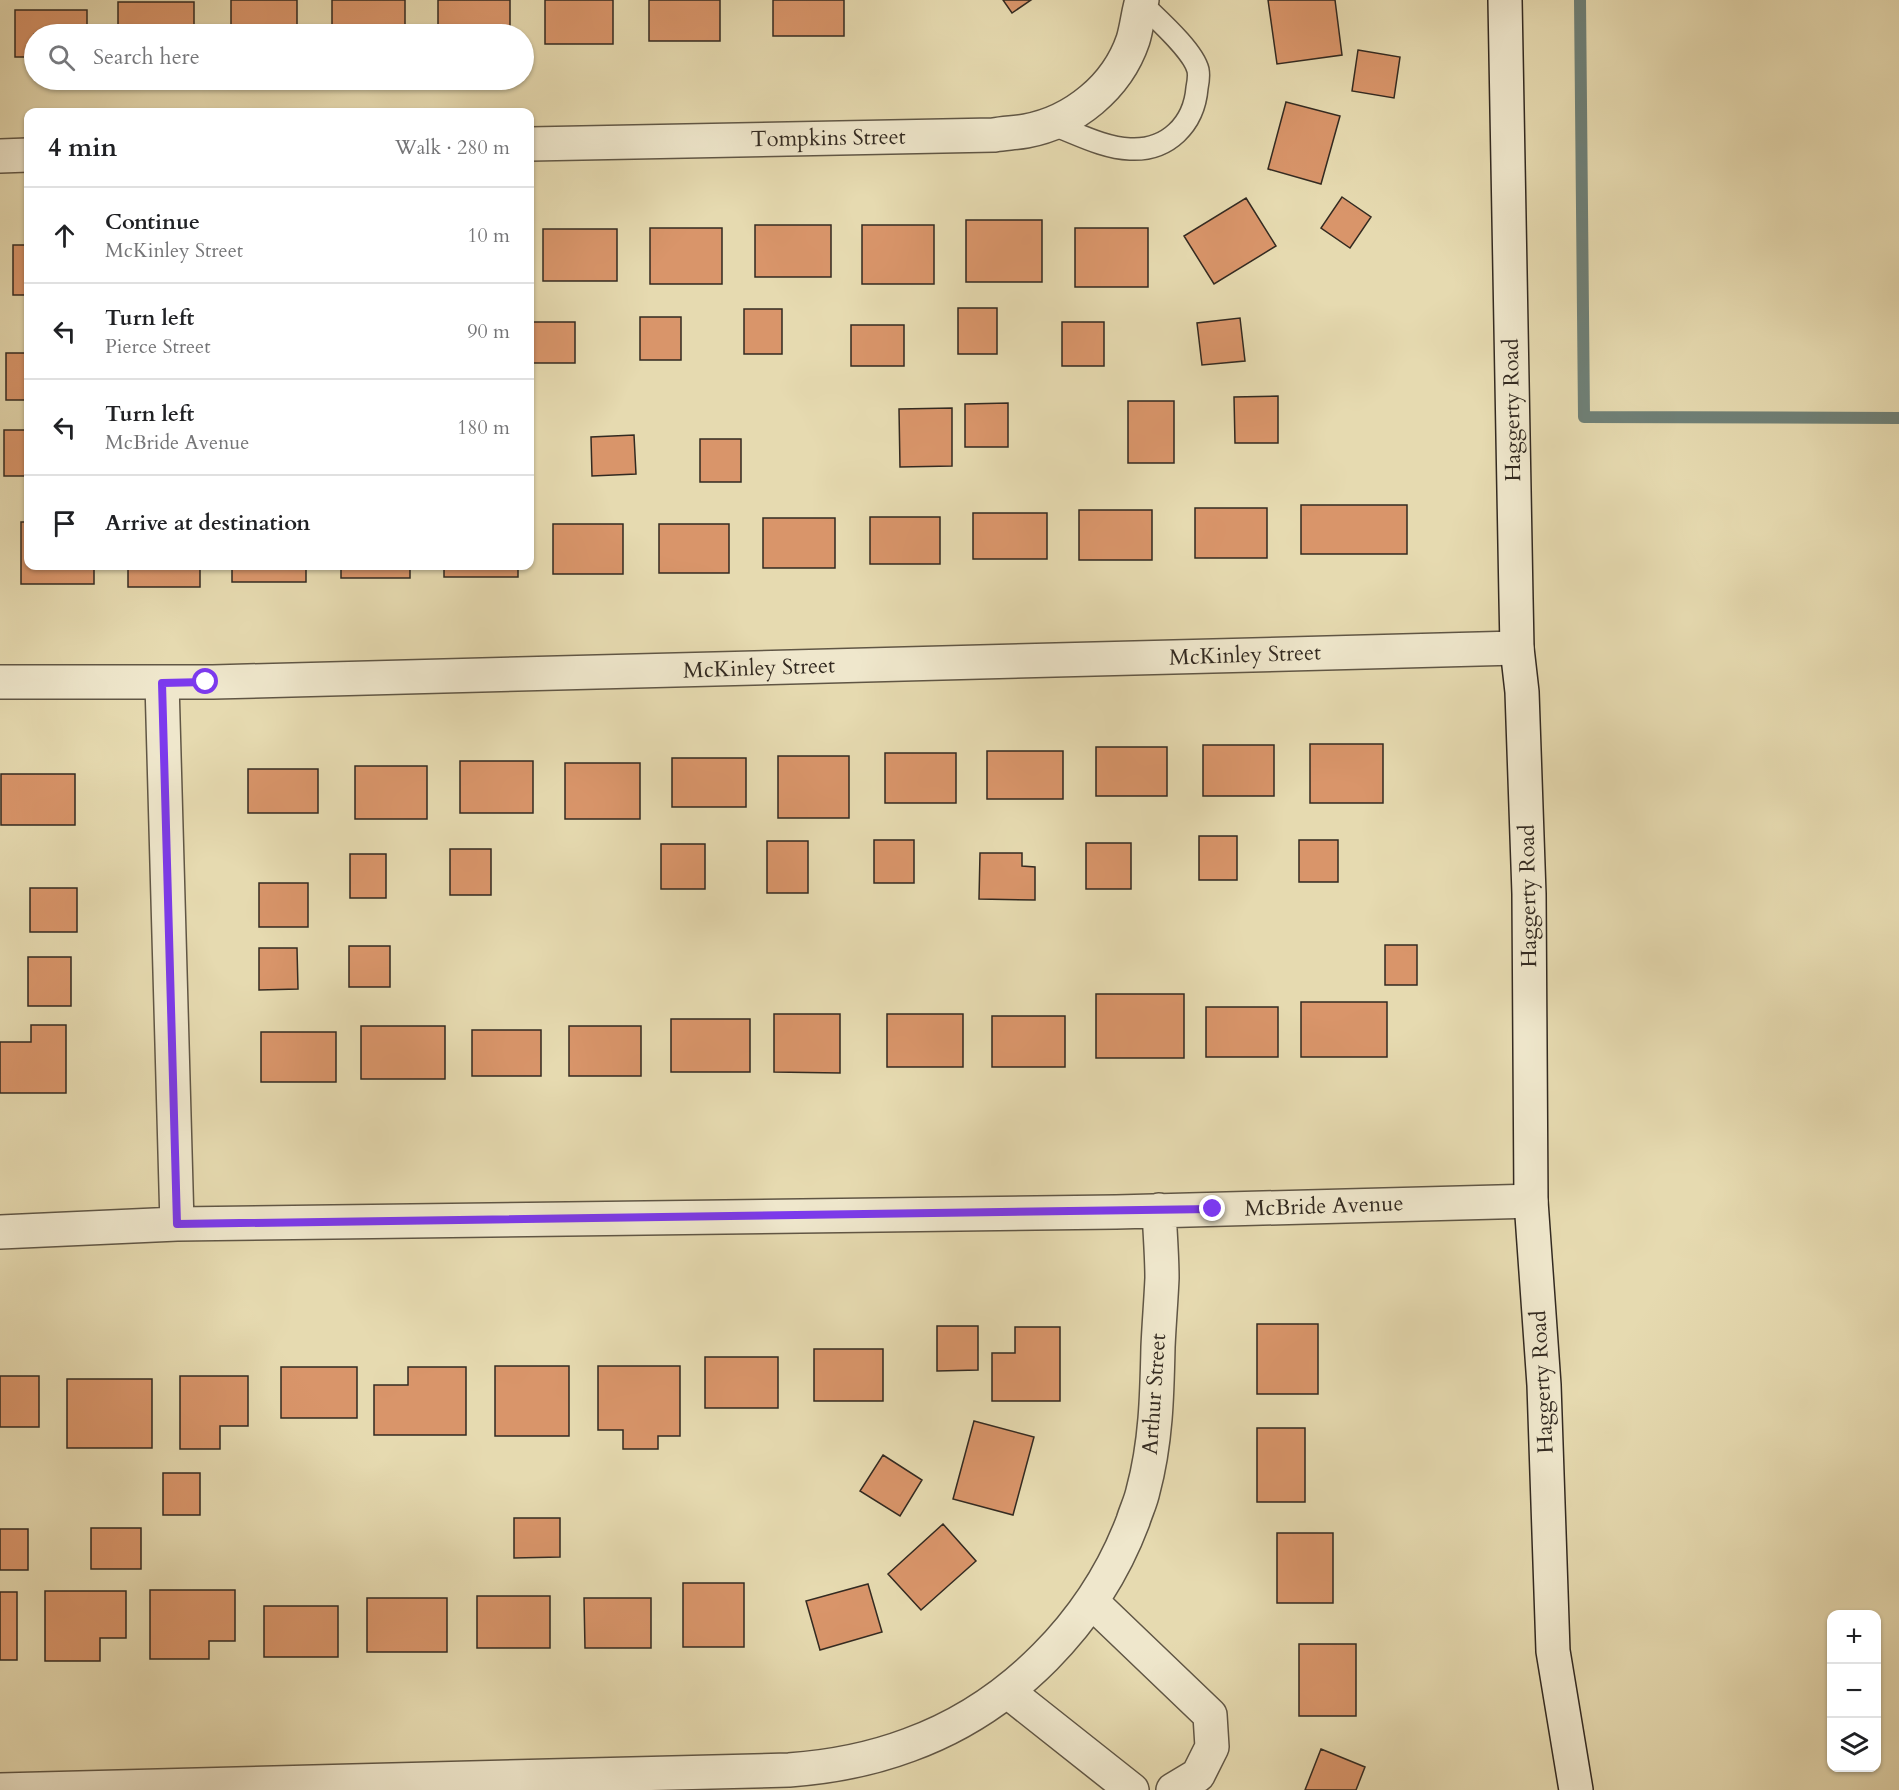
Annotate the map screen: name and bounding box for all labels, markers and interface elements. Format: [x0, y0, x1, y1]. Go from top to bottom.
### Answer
search box [24, 24, 534, 90]
icon: search [45, 41, 78, 74]
text: Search here [93, 42, 200, 72]
street label: Tompkins Street [750, 122, 906, 154]
text: 4 min [48, 130, 117, 165]
text: Walk · 280 m [395, 134, 510, 161]
text: Continue [105, 207, 200, 237]
icon: ahead [48, 219, 81, 252]
text: 10 m [467, 222, 510, 249]
text: McKinley Street [105, 237, 243, 264]
text: Turn left [105, 303, 194, 333]
icon: left [48, 315, 81, 348]
text: 90 m [467, 318, 510, 345]
text: Pierce Street [105, 333, 211, 360]
street label: Haggerty Road [1496, 338, 1528, 482]
text: Turn left [105, 399, 194, 429]
icon: left [48, 411, 81, 444]
text: 180 m [457, 414, 510, 441]
text: McBride Avenue [105, 429, 249, 456]
icon: arrive [48, 507, 81, 540]
text: Arrive at destination [105, 508, 310, 538]
street label: McKinley Street [1169, 637, 1321, 673]
street label: McKinley Street [683, 650, 835, 686]
route start [192, 668, 218, 694]
street label: Haggerty Road [1512, 824, 1544, 968]
street label: McBride Avenue [1244, 1188, 1404, 1224]
route end [1199, 1195, 1225, 1221]
street label: Haggerty Road [1523, 1309, 1561, 1454]
street label: Arthur Street [1135, 1332, 1173, 1456]
map controls [1827, 1610, 1881, 1772]
button: + [1827, 1610, 1881, 1664]
button: − [1827, 1664, 1881, 1718]
button: layers [1827, 1718, 1881, 1772]

